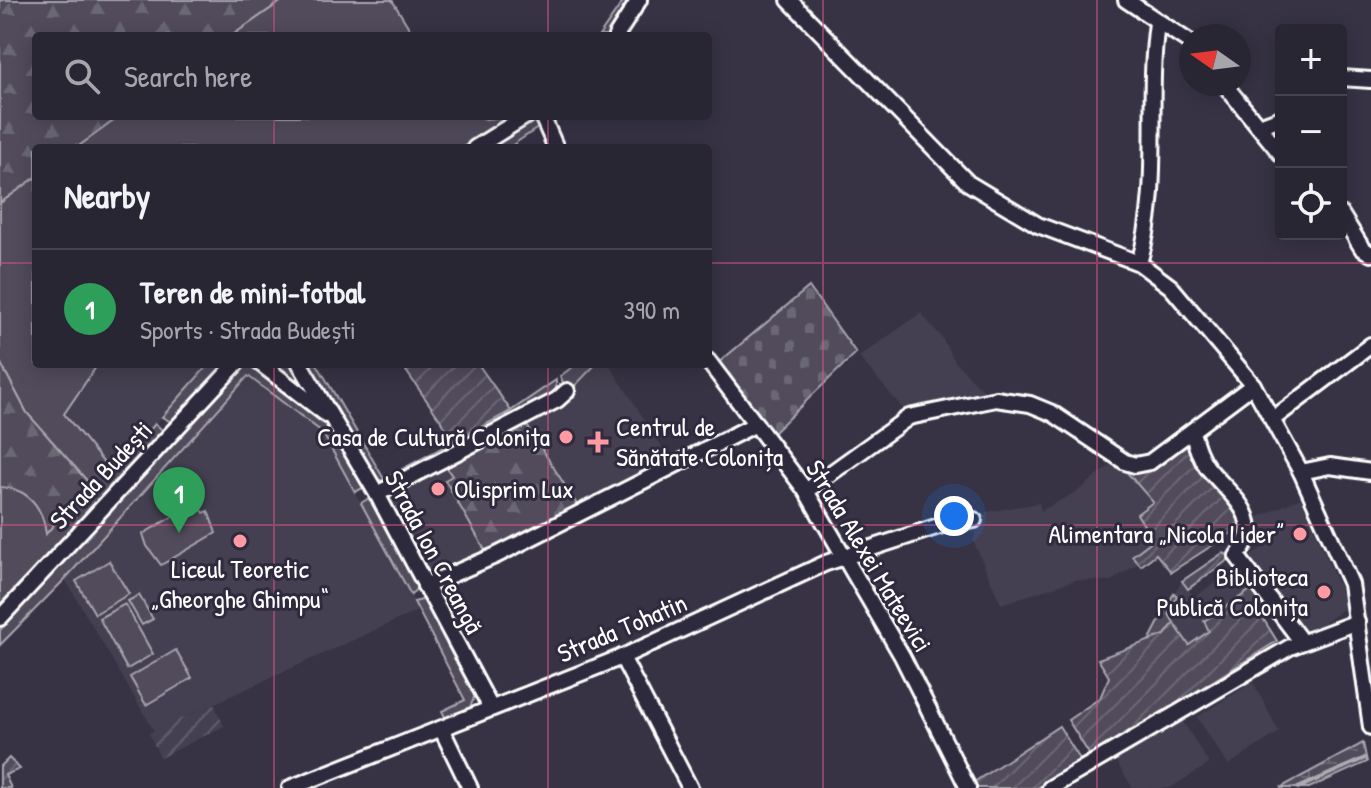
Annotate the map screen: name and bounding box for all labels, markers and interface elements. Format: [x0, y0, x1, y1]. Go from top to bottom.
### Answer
north arrow [1179, 24, 1251, 96]
map controls [1275, 24, 1347, 240]
button: + [1275, 24, 1347, 96]
search box [32, 32, 712, 120]
icon: search [60, 54, 104, 98]
text: Search here [124, 56, 252, 96]
button: − [1275, 96, 1347, 168]
button: locate [1275, 168, 1347, 240]
text: Nearby [64, 173, 150, 219]
text: Teren de mini-fotbal [140, 272, 365, 312]
text: 1 [85, 292, 95, 327]
text: 390 m [624, 292, 680, 327]
text: Sports · Strada Budești [140, 312, 356, 347]
place label: Centrul de Sănătate Colonița [616, 409, 783, 474]
street label: Strada Budești [41, 413, 160, 536]
place label: Casa de Cultură Colonița [317, 419, 550, 454]
marker: Casa de Cultură Colonița [557, 428, 575, 446]
marker: Centrul de Sănătate Colonița [587, 431, 609, 453]
street label: Strada Alexei Mateevici [798, 453, 941, 658]
street label: Strada Ion Creangă [377, 464, 492, 639]
pin: 1 [153, 467, 205, 533]
place label: Olisprim Lux [454, 471, 574, 506]
marker: Olisprim Lux [429, 480, 447, 498]
your location [934, 496, 974, 536]
place label: Alimentara „Nicola Lider” [1049, 516, 1284, 551]
marker: Alimentara „Nicola Lider” [1291, 525, 1309, 543]
marker: Liceul Teoretic „Gheorghe Ghimpu“ [231, 532, 249, 550]
place label: Liceul Teoretic „Gheorghe Ghimpu“ [151, 551, 329, 616]
place label: Biblioteca Publică Colonița [1157, 559, 1308, 624]
marker: Biblioteca Publică Colonița [1315, 583, 1333, 601]
street label: Strada Tohatin [552, 585, 692, 671]

